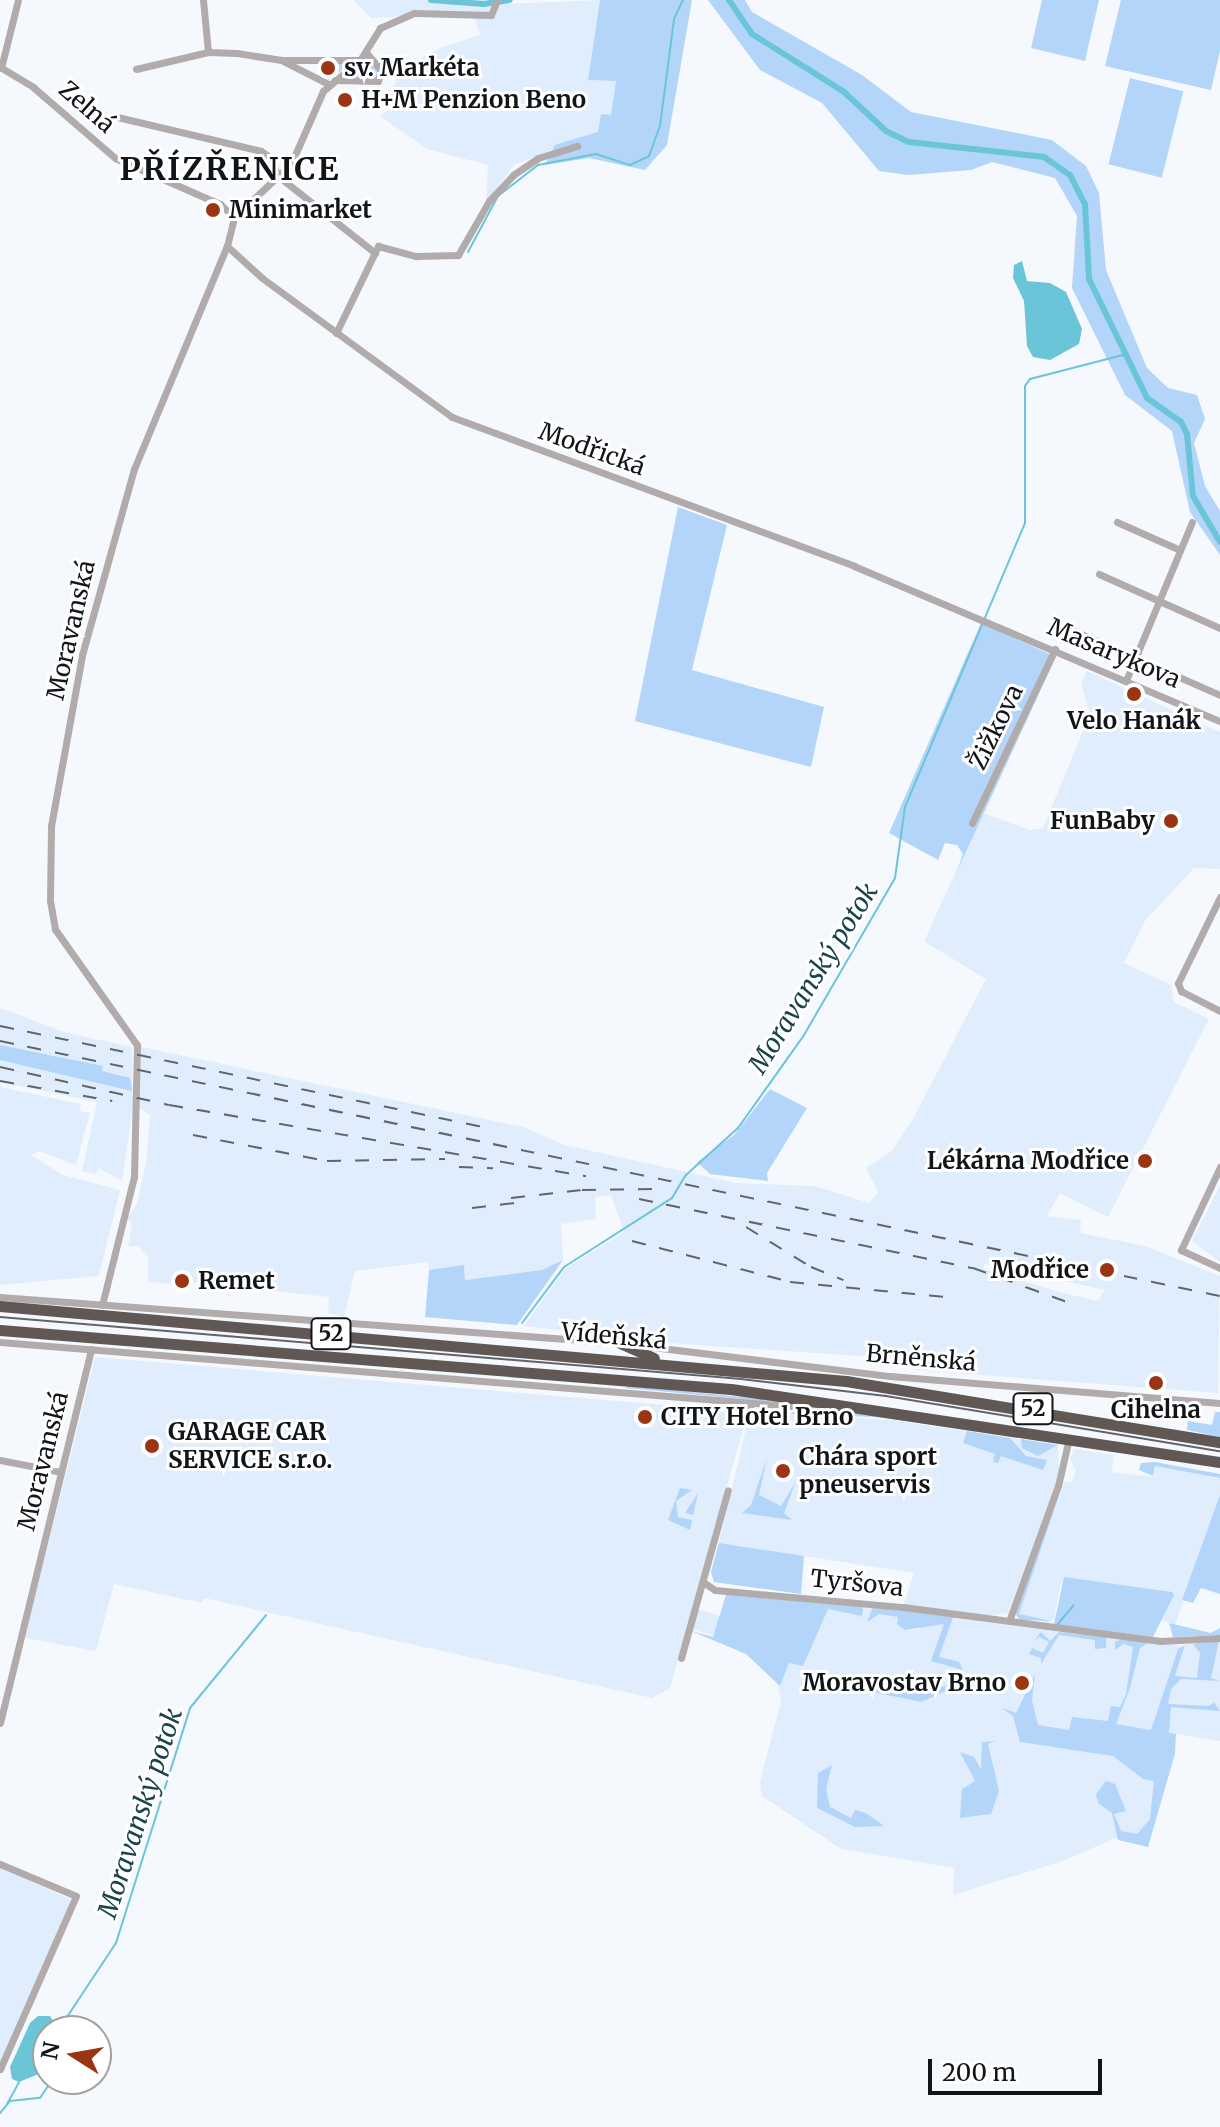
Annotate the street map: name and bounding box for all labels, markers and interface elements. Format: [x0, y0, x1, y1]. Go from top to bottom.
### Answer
place label: sv. Markéta [344, 54, 480, 82]
marker: sv. Markéta [319, 59, 337, 77]
street label: Zelná [53, 75, 121, 139]
place label: H+M Penzion Beno [361, 86, 586, 114]
marker: H+M Penzion Beno [336, 91, 354, 109]
district label: PŘÍZŘENICE [120, 150, 340, 188]
place label: Minimarket [229, 196, 372, 224]
marker: Minimarket [204, 201, 222, 219]
street label: Modřická [535, 416, 649, 482]
street label: Moravanská [41, 557, 101, 703]
street label: Masarykova [1043, 612, 1185, 694]
street label: Žižkova [963, 680, 1029, 774]
marker: Velo Hanák [1125, 685, 1143, 703]
place label: Velo Hanák [1067, 707, 1201, 735]
place label: FunBaby [1050, 807, 1155, 835]
marker: FunBaby [1162, 812, 1180, 830]
water label: Moravanský potok [742, 877, 884, 1079]
place label: Lékárna Modřice [927, 1147, 1129, 1175]
marker: Lékárna Modřice [1136, 1152, 1154, 1170]
place label: Modřice [991, 1256, 1089, 1284]
marker: Modřice [1096, 1259, 1118, 1281]
place label: Remet [198, 1267, 275, 1295]
marker: Remet [173, 1272, 191, 1290]
road number: 52 [309, 1316, 353, 1352]
street label: Vídeňská [560, 1317, 668, 1355]
street label: Brněnská [865, 1339, 977, 1377]
marker: Cihelna [1147, 1374, 1165, 1392]
street label: Moravanská [12, 1388, 74, 1534]
road number: 52 [1011, 1391, 1055, 1427]
place label: Cihelna [1111, 1396, 1201, 1424]
place label: CITY Hotel Brno [661, 1403, 853, 1431]
marker: CITY Hotel Brno [636, 1408, 654, 1426]
place label: GARAGE CAR SERVICE s.r.o. [168, 1418, 333, 1474]
marker: GARAGE CAR SERVICE s.r.o. [143, 1437, 161, 1455]
place label: Chára sport pneuservis [799, 1443, 937, 1499]
marker: Chára sport pneuservis [774, 1462, 792, 1480]
street label: Tyršova [809, 1564, 905, 1602]
place label: Moravostav Brno [802, 1669, 1006, 1697]
marker: Moravostav Brno [1013, 1674, 1031, 1692]
water label: Moravanský potok [91, 1704, 189, 1922]
north arrow [32, 2015, 112, 2095]
text: N [35, 2040, 66, 2062]
scale bar [932, 2043, 1106, 2093]
text: 200 m [942, 2057, 1016, 2088]

